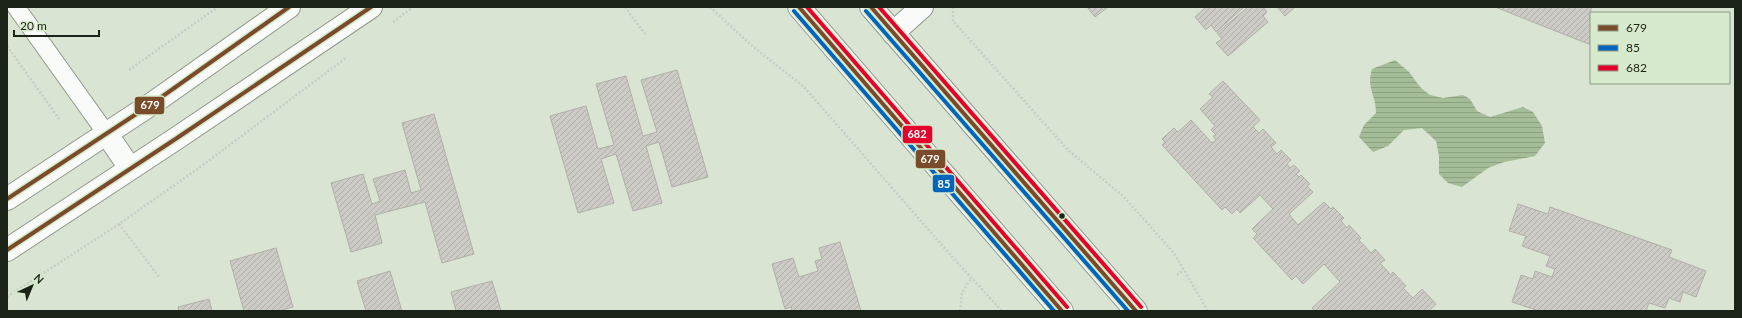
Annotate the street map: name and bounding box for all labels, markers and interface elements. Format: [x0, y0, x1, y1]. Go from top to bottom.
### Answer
scale bar [14, 12, 99, 38]
legend [1590, 12, 1730, 84]
text: 20 m [20, 18, 47, 33]
text: 679 [1626, 20, 1647, 35]
text: 85 [1626, 40, 1640, 55]
text: 682 [1626, 60, 1647, 75]
line badge: 679 [134, 96, 165, 115]
text: 679 [140, 98, 160, 111]
line badge: 682 [902, 125, 933, 144]
text: 682 [907, 127, 927, 140]
line badge: 679 [915, 149, 946, 169]
text: 679 [920, 152, 940, 165]
line badge: 85 [932, 174, 955, 193]
text: 85 [938, 177, 950, 190]
unlabelled marker [1057, 211, 1067, 221]
north arrow [12, 266, 52, 306]
text: N [32, 271, 47, 286]

